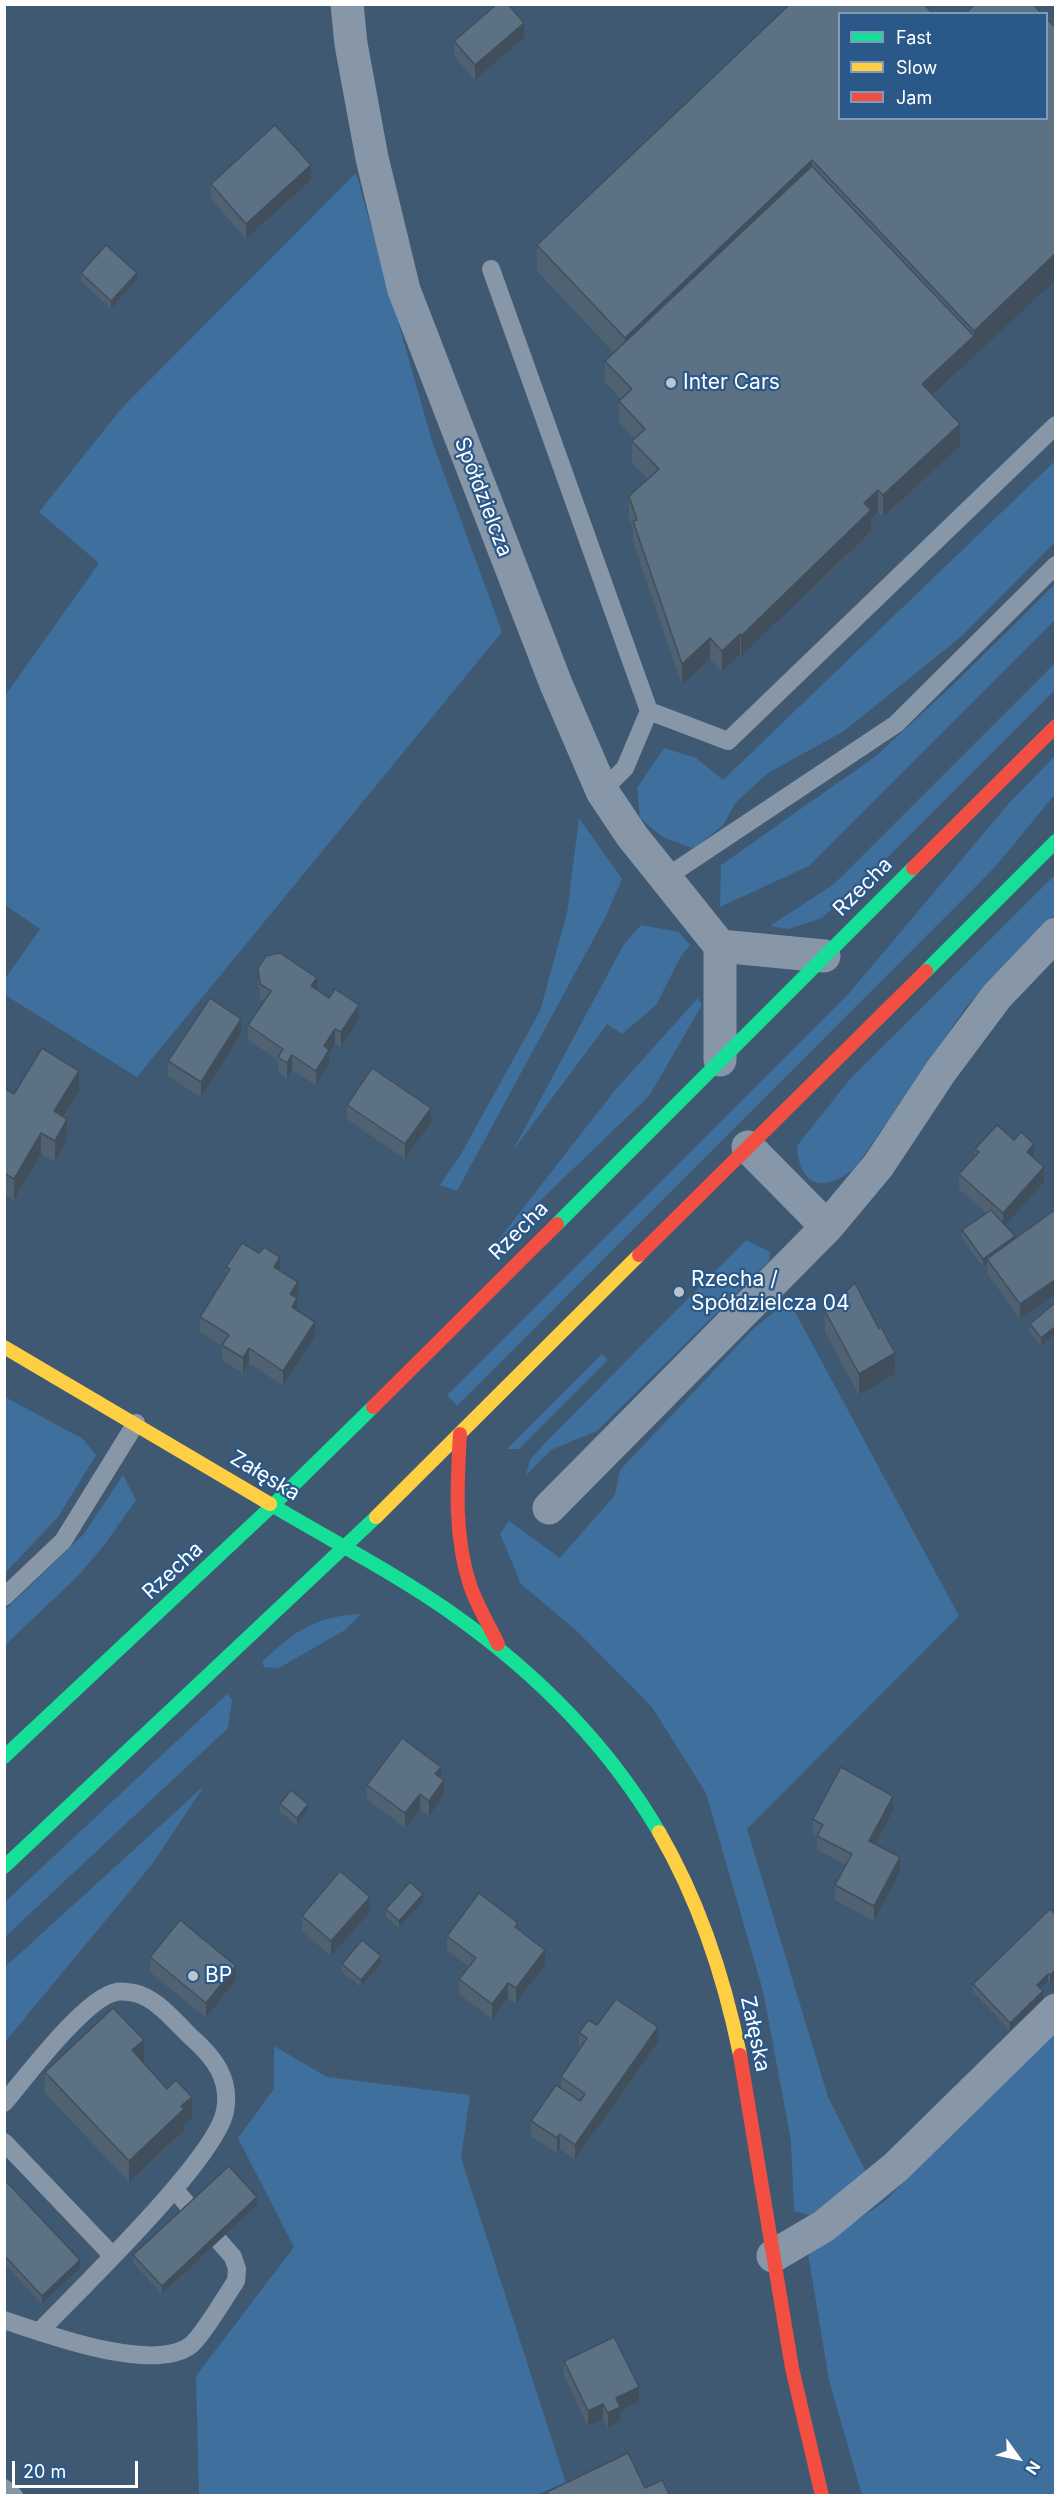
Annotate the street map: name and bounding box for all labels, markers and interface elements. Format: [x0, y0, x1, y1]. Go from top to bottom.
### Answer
legend [838, 12, 1048, 120]
text: Fast [896, 27, 932, 48]
text: Slow [896, 57, 937, 78]
text: Jam [896, 87, 932, 108]
place label: Inter Cars [683, 370, 780, 396]
marker: Inter Cars [664, 376, 678, 390]
street label: Spółdzielcza [449, 434, 517, 560]
street label: Rzecha [828, 852, 898, 922]
street label: Rzecha [484, 1196, 554, 1266]
place label: Rzecha / Spółdzielcza 04 [691, 1267, 850, 1317]
marker: Rzecha / Spółdzielcza 04 [672, 1285, 686, 1299]
street label: Załęska [226, 1445, 304, 1507]
street label: Rzecha [138, 1537, 208, 1605]
place label: BP [205, 1963, 232, 1989]
marker: BP [186, 1969, 200, 1983]
street label: Załęska [735, 1994, 775, 2074]
north arrow [988, 2428, 1048, 2488]
scale bar [15, 2449, 141, 2487]
text: N [1021, 2457, 1045, 2478]
text: 20 m [23, 2461, 66, 2482]

